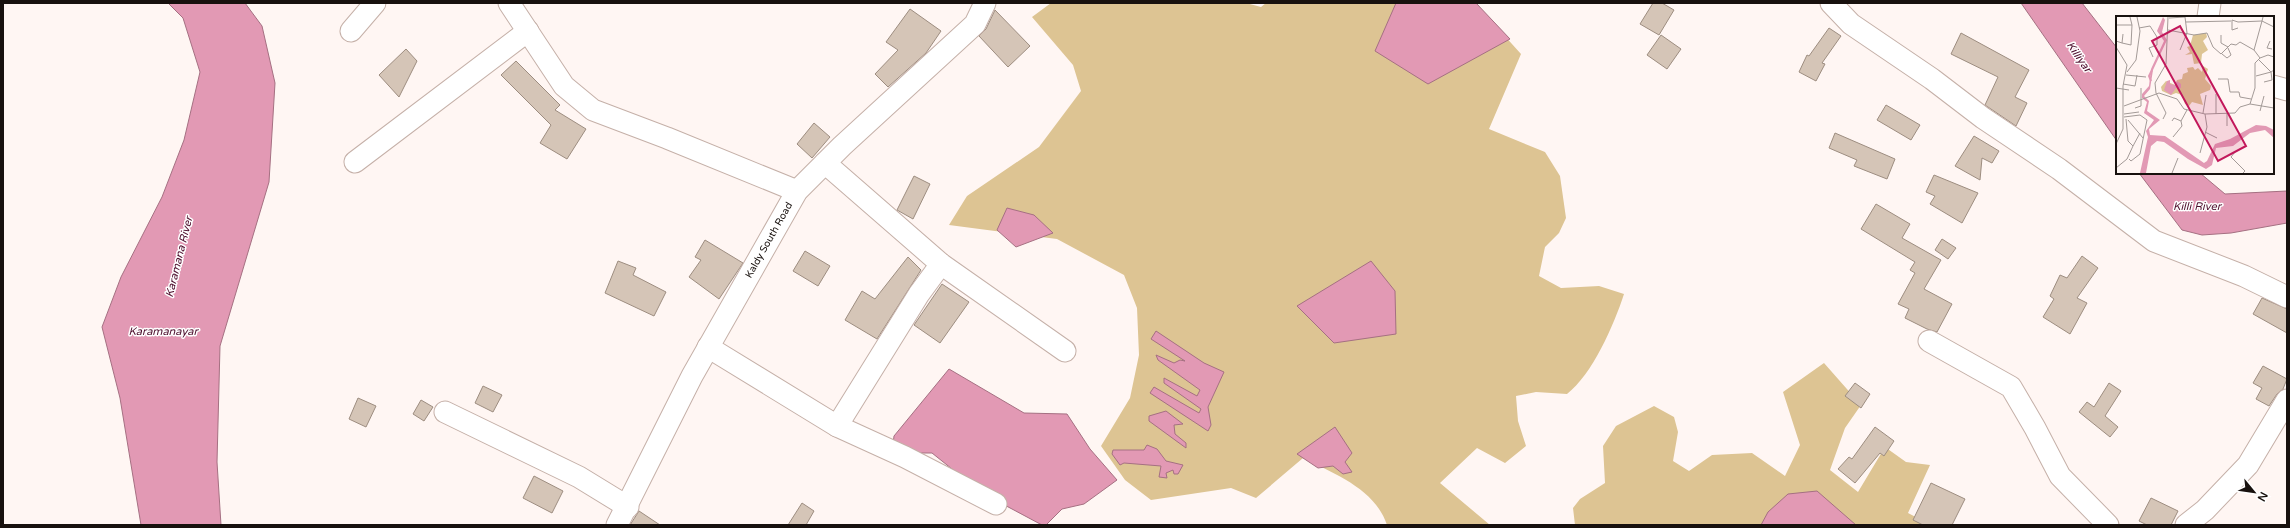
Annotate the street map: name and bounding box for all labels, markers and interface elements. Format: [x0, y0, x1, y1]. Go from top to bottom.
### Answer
inset map [2116, 16, 2274, 174]
water label: Killiyar [2064, 39, 2095, 76]
street label: Kaldy South Road [743, 200, 795, 280]
water label: Killi River [2173, 200, 2223, 213]
water label: Karamana River [163, 214, 196, 299]
water label: Karamanayar [128, 325, 199, 338]
north arrow [2234, 472, 2274, 512]
text: N [2254, 490, 2270, 504]

